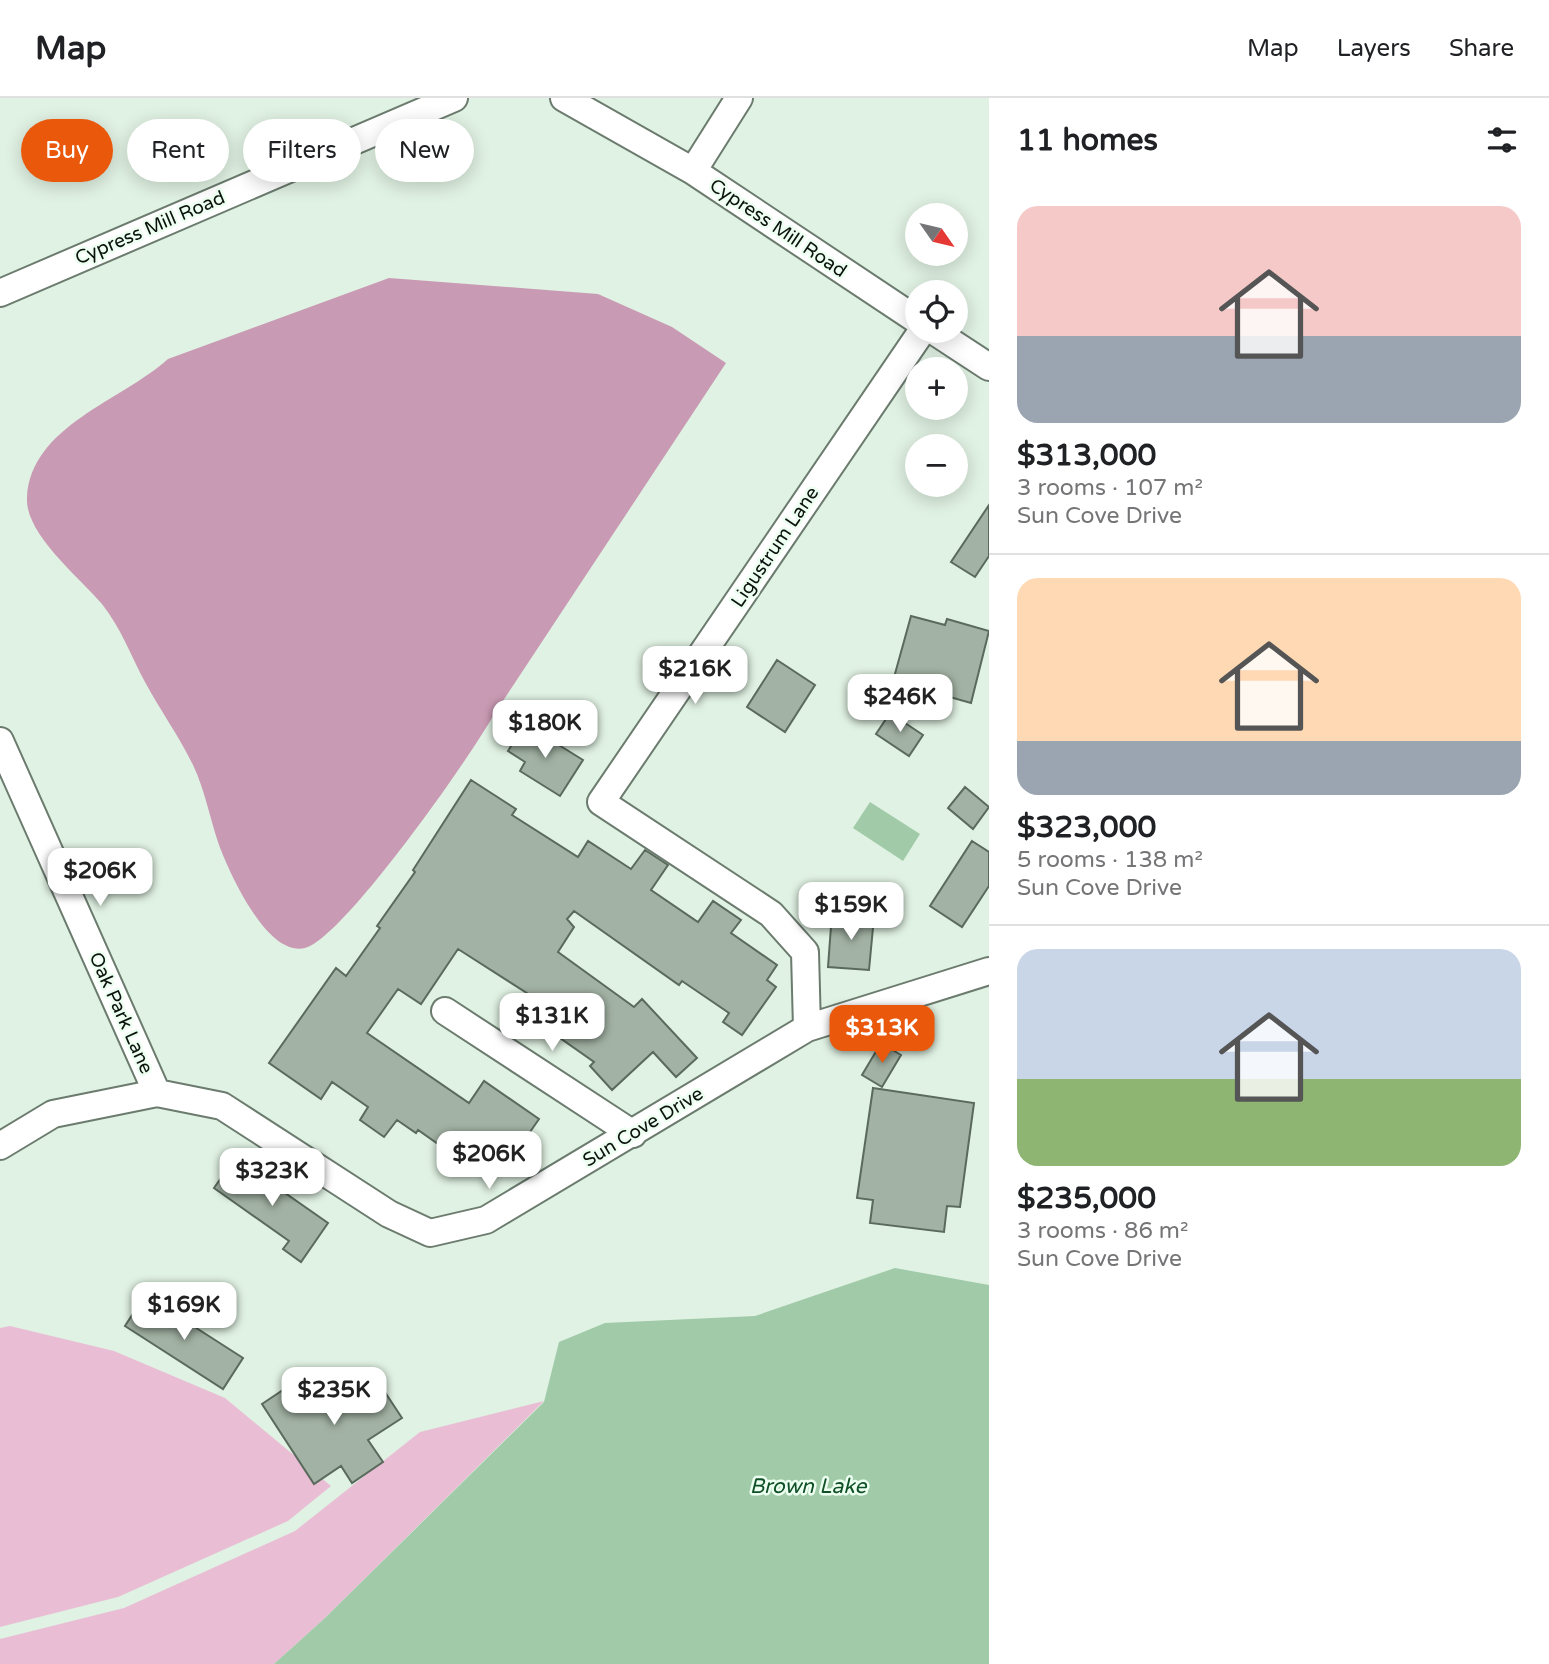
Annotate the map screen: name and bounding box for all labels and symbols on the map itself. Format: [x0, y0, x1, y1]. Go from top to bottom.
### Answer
street label: Cypress Mill Road [705, 174, 851, 282]
street label: Cypress Mill Road [72, 187, 228, 269]
north arrow [905, 203, 968, 266]
street label: Ligustrum Lane [727, 483, 823, 611]
pin: $216K [646, 646, 744, 706]
pin: $246K [851, 674, 949, 734]
pin: $180K [496, 700, 594, 760]
pin: $206K [51, 848, 149, 908]
pin: $159K [802, 882, 900, 942]
street label: Oak Park Lane [84, 949, 158, 1077]
pin: $131K [503, 993, 601, 1053]
pin: $313K [833, 1006, 931, 1065]
street label: Sun Cove Drive [579, 1082, 707, 1172]
pin: $206K [440, 1132, 538, 1191]
pin: $323K [223, 1148, 321, 1208]
pin: $169K [135, 1282, 233, 1342]
pin: $235K [285, 1368, 383, 1427]
water label: Brown Lake [750, 1474, 867, 1499]

